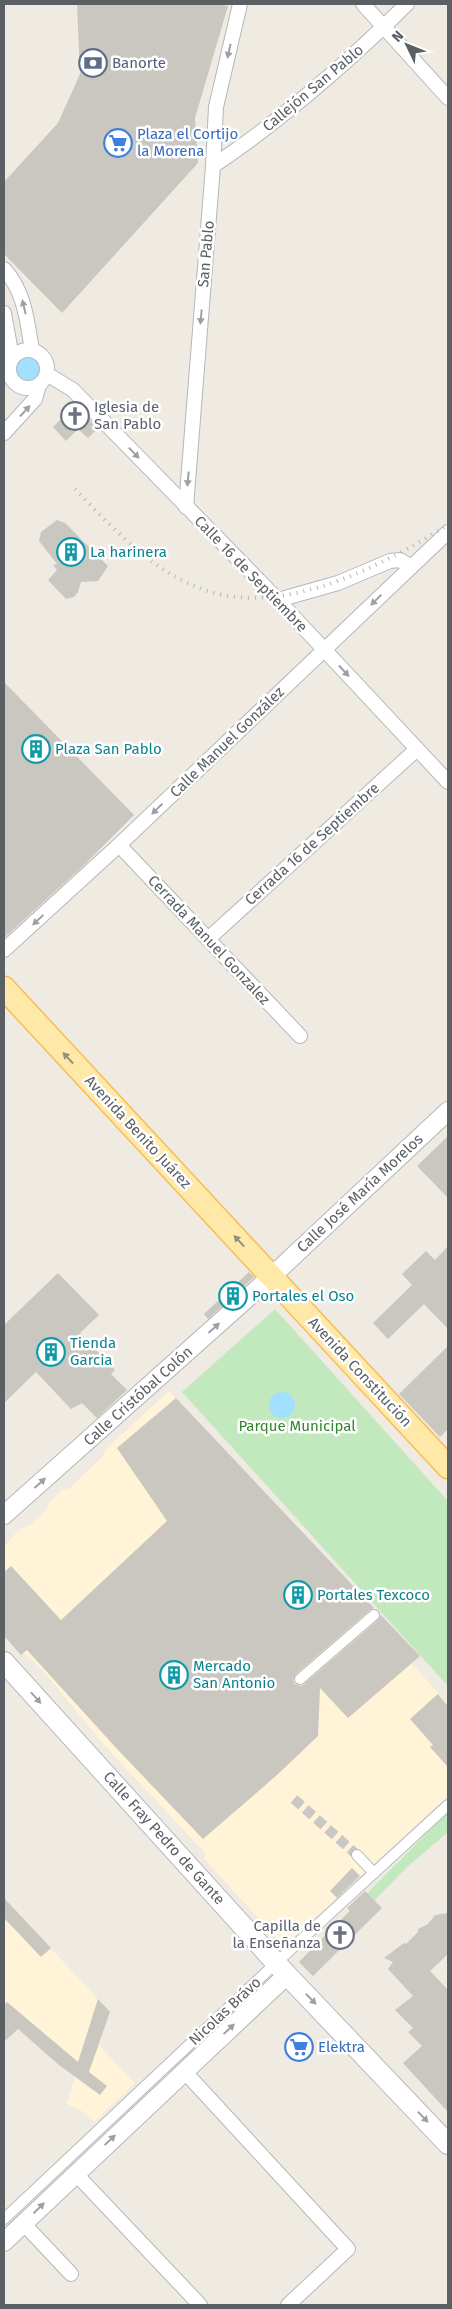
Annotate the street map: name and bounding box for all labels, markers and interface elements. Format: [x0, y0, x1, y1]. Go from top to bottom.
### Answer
north arrow [382, 20, 432, 70]
text: N [388, 27, 407, 46]
street label: Callejón San Pablo [259, 41, 367, 135]
one-way arrow [225, 44, 233, 59]
bank icon: Banorte [78, 48, 108, 78]
place label: Banorte [112, 54, 166, 72]
place label: Plaza el Cortijo la Morena [137, 125, 238, 160]
supermarket icon: Plaza el Cortijo la Morena [103, 128, 133, 158]
street label: San Pablo [194, 220, 218, 288]
one-way arrow [20, 299, 28, 314]
one-way arrow [197, 309, 205, 325]
place label: Iglesia de San Pablo [94, 398, 161, 433]
church icon: Iglesia de San Pablo [60, 401, 90, 431]
one-way arrow [19, 406, 31, 418]
one-way arrow [128, 447, 140, 459]
one-way arrow [184, 471, 192, 487]
street label: Calle 16 de Septiembre [191, 512, 311, 636]
building icon: La harinera [56, 537, 86, 567]
place label: La harinera [90, 543, 167, 561]
one-way arrow [370, 594, 382, 606]
one-way arrow [338, 665, 350, 677]
street label: Calle Manuel González [166, 683, 288, 801]
building icon: Plaza San Pablo [21, 734, 51, 764]
place label: Plaza San Pablo [55, 740, 162, 758]
street label: Cerrada 16 de Septiembre [241, 779, 383, 909]
one-way arrow [151, 803, 163, 815]
street label: Cerrada Manuel Gonzalez [144, 871, 274, 1009]
one-way arrow [33, 914, 45, 926]
one-way arrow [62, 1053, 74, 1065]
street label: Avenida Benito Juárez [81, 1072, 195, 1193]
street label: Calle José María Morelos [293, 1130, 427, 1256]
one-way arrow [233, 1235, 245, 1247]
building icon: Portales el Oso [218, 1281, 248, 1311]
place label: Portales el Oso [252, 1287, 354, 1305]
street label: Avenida Constitución [304, 1313, 416, 1431]
one-way arrow [207, 1322, 219, 1334]
place label: Tienda Garcia [70, 1334, 116, 1369]
building icon: Tienda Garcia [36, 1337, 66, 1367]
street label: Calle Cristóbal Colón [80, 1342, 196, 1450]
park label: Parque Municipal [238, 1417, 356, 1435]
one-way arrow [34, 1477, 47, 1488]
building icon: Portales Texcoco [283, 1580, 313, 1610]
place label: Portales Texcoco [317, 1586, 430, 1604]
place label: Mercado San Antonio [193, 1657, 275, 1692]
building icon: Mercado San Antonio [159, 1660, 189, 1690]
one-way arrow [31, 1692, 42, 1705]
street label: Calle Fray Pedro de Gante [99, 1768, 229, 1908]
place label: Capilla de la Enseñanza [232, 1917, 321, 1952]
church icon: Capilla de la Enseñanza [325, 1920, 355, 1950]
street label: Nicolas Brávo [185, 1973, 265, 2049]
one-way arrow [305, 1993, 317, 2005]
one-way arrow [223, 2023, 235, 2035]
supermarket icon: Elektra [284, 2032, 314, 2062]
place label: Elektra [318, 2038, 365, 2056]
one-way arrow [417, 2111, 429, 2123]
one-way arrow [104, 2134, 116, 2146]
one-way arrow [32, 2202, 44, 2214]

